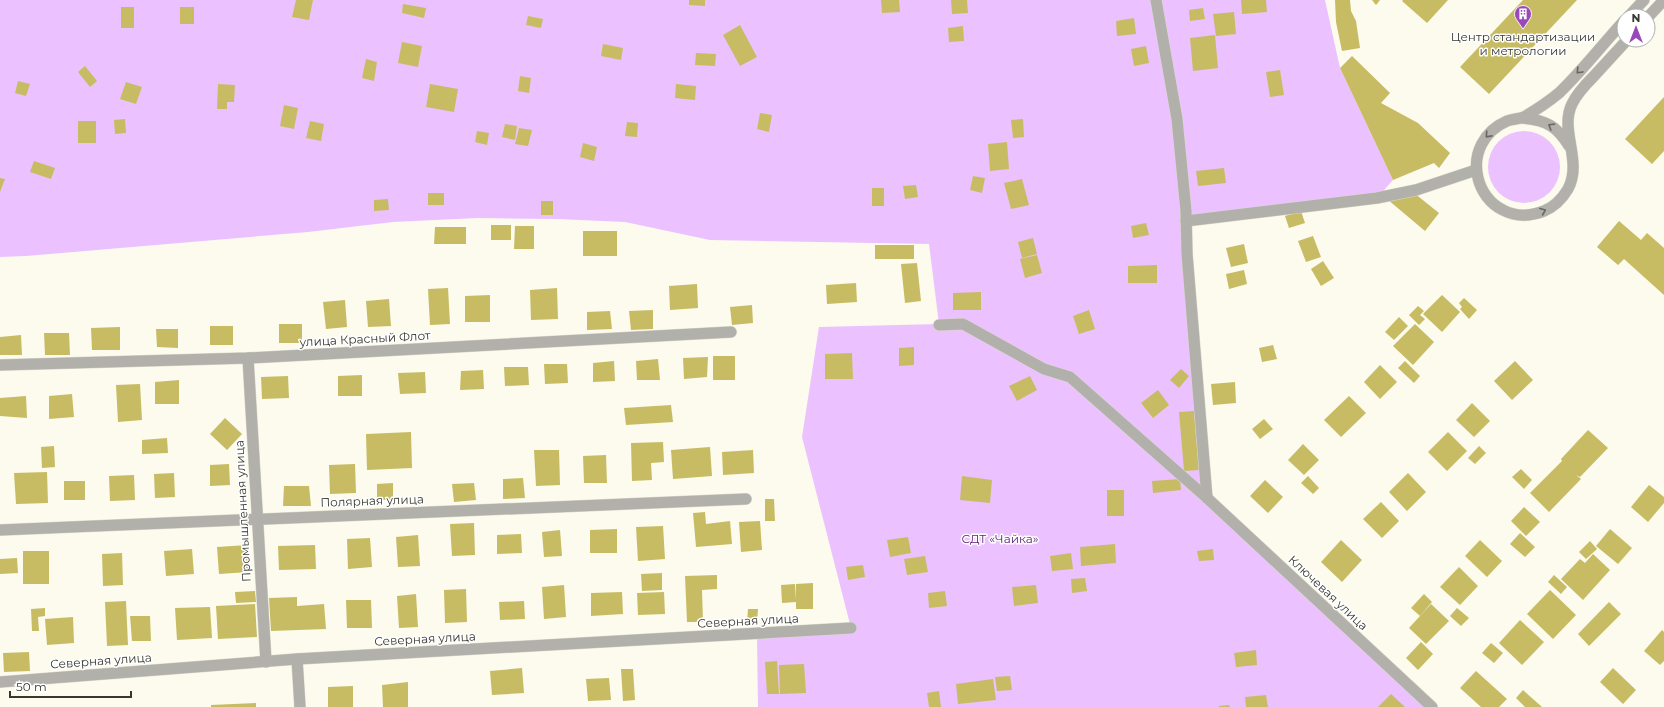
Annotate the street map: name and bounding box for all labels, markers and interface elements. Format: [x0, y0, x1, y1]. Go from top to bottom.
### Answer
building icon: Центр стандартизации и метрологии [1513, 4, 1533, 29]
north arrow [1616, 8, 1656, 48]
text: N [1632, 11, 1640, 25]
place label: Центр стандартизации и метрологии [1451, 29, 1595, 58]
one-way arrow [1576, 66, 1583, 74]
one-way arrow [1548, 123, 1555, 131]
one-way arrow [1486, 130, 1493, 138]
one-way arrow [1539, 208, 1546, 216]
street label: улица Красный Флот [298, 328, 431, 349]
street label: Промышленная улица [231, 440, 254, 582]
street label: Полярная улица [320, 491, 424, 510]
park label: СДТ «Чайка» [962, 531, 1039, 546]
street label: Ключевая улица [1286, 552, 1371, 633]
street label: Северная улица [697, 610, 799, 631]
street label: Северная улица [374, 628, 476, 649]
street label: Северная улица [50, 649, 152, 672]
scale bar [10, 673, 131, 699]
text: 50 m [16, 679, 47, 694]

